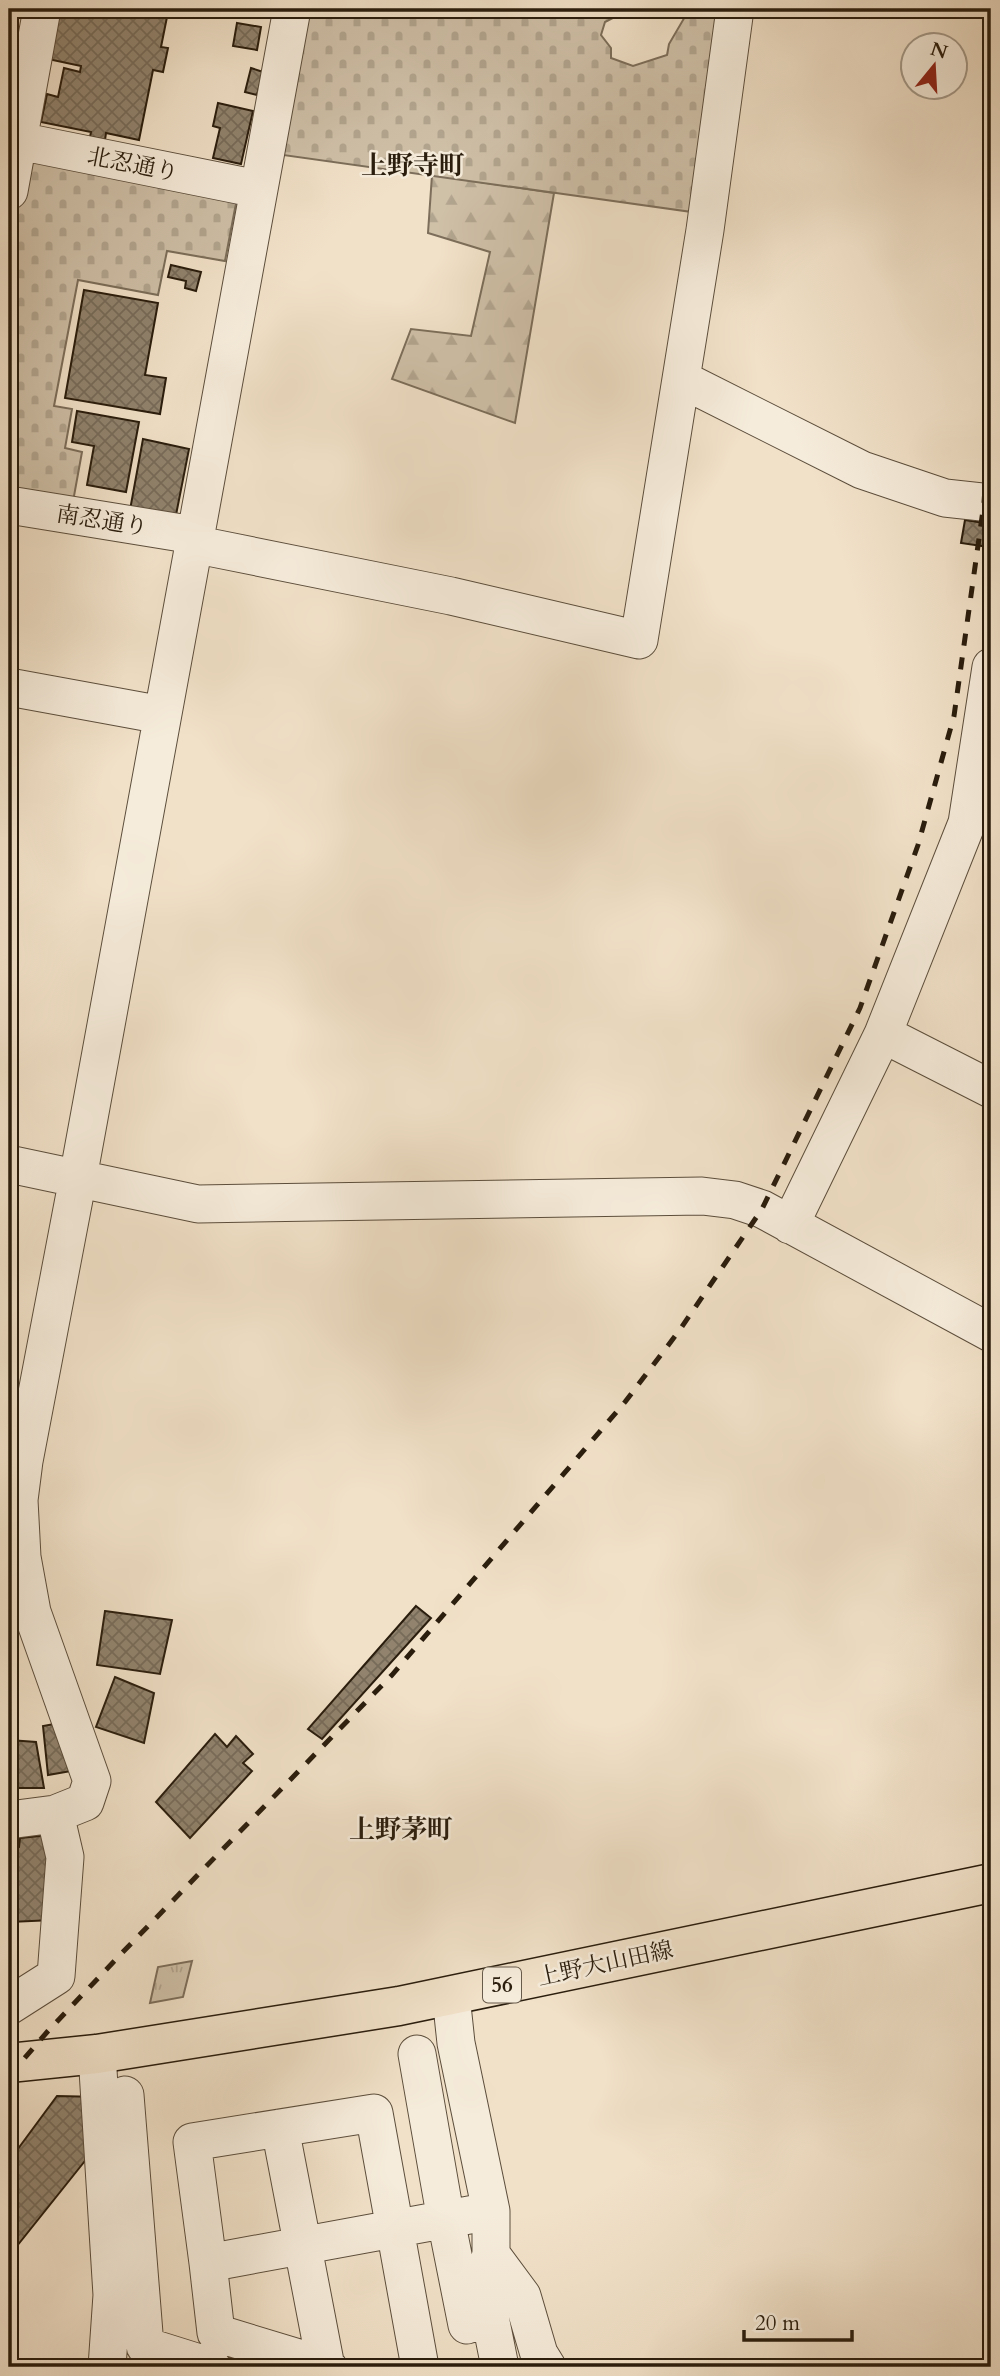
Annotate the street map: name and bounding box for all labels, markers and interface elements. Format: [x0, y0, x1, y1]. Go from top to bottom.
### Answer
north arrow [898, 32, 968, 102]
text: N [927, 36, 951, 66]
street label: 北忍通り [85, 140, 181, 188]
district label: 上野寺町 [361, 148, 465, 183]
street label: 南忍通り [54, 498, 150, 543]
district label: 上野茅町 [349, 1812, 453, 1847]
street label: 上野大山田線 [534, 1934, 676, 1993]
road number: 56 [483, 1968, 521, 2002]
scale bar [744, 2299, 853, 2343]
text: 20 m [755, 2309, 800, 2338]

